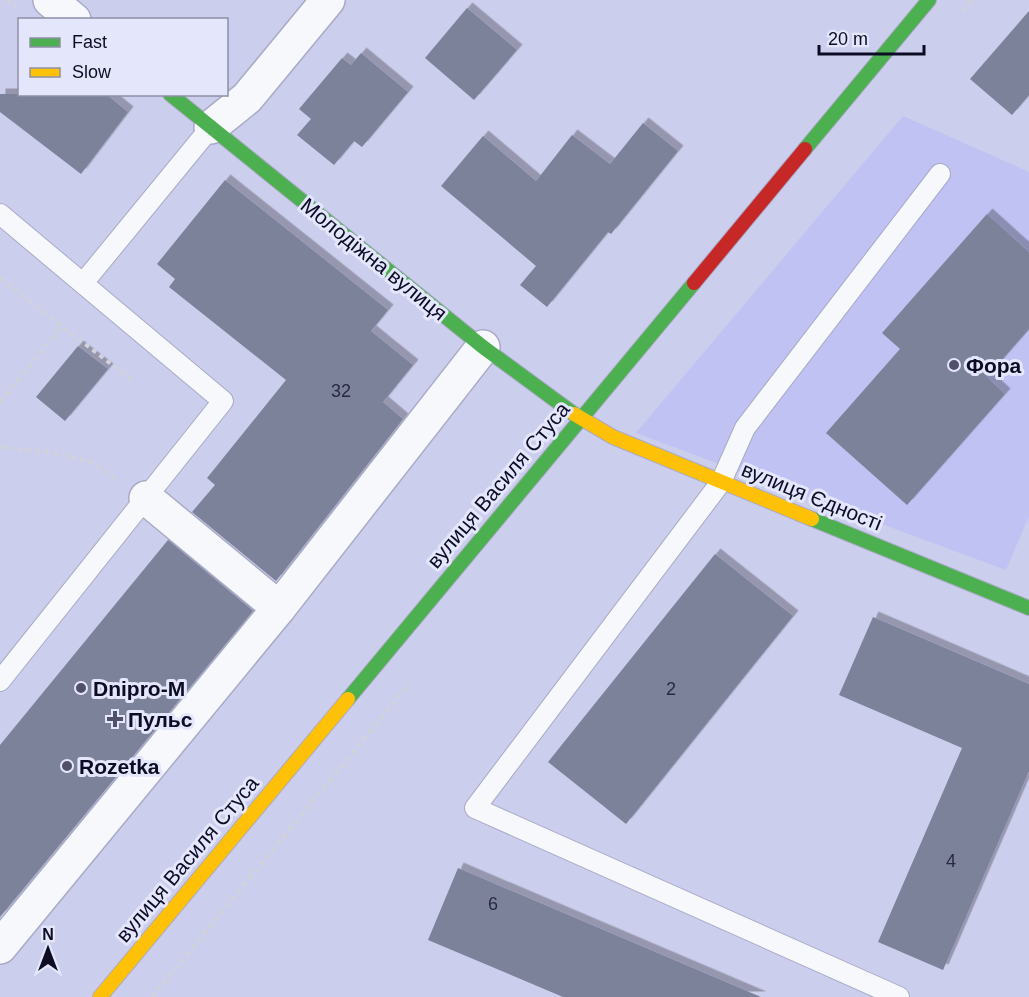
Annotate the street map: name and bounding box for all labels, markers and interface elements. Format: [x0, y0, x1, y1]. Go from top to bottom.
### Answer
legend [18, 18, 228, 96]
scale bar [819, 18, 924, 56]
text: 20 m [828, 29, 868, 49]
text: Fast [72, 32, 107, 52]
text: Slow [72, 62, 112, 82]
street label: Молодіжна вулиця [296, 193, 452, 325]
place label: Фора [966, 354, 1022, 377]
marker: Фора [947, 358, 961, 372]
house number: 32 [331, 381, 351, 401]
street label: вулиця Василя Стуса [422, 397, 574, 572]
street label: вулиця Єдності [738, 457, 886, 535]
place label: Dnipro-M [93, 677, 185, 700]
house number: 2 [666, 679, 676, 699]
marker: Dnipro-M [74, 681, 88, 695]
place label: Пульс [128, 708, 193, 731]
marker: Пульс [106, 710, 124, 728]
place label: Rozetka [79, 755, 160, 778]
marker: Rozetka [60, 759, 74, 773]
street label: вулиця Василя Стуса [111, 771, 263, 946]
house number: 4 [946, 851, 956, 871]
house number: 6 [488, 894, 498, 914]
north arrow [18, 919, 78, 979]
text: N [42, 926, 54, 943]

